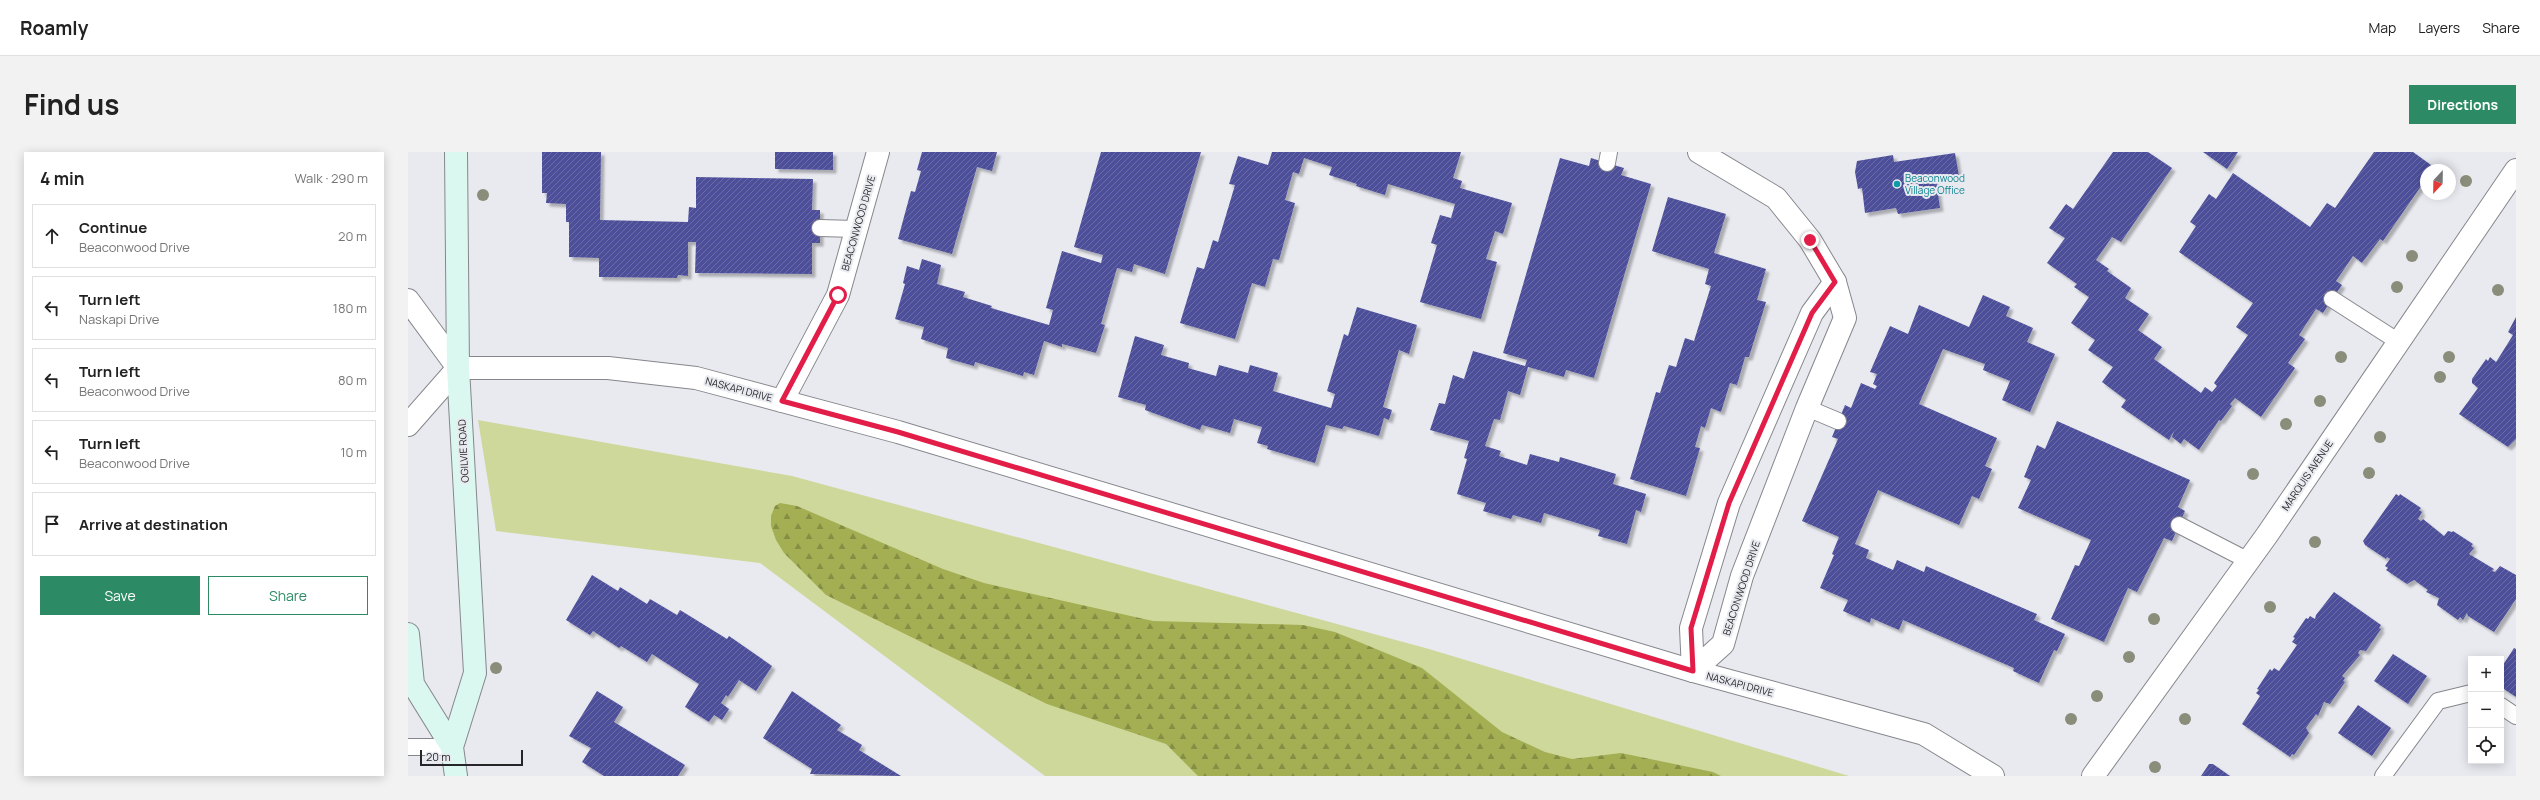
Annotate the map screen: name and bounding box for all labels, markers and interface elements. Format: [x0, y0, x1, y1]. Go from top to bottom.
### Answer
text: Roamly [20, 15, 88, 41]
text: Map [2368, 18, 2396, 37]
text: Layers [2418, 18, 2460, 37]
text: Share [2482, 18, 2520, 37]
text: Find us [24, 85, 119, 123]
button: Directions [2409, 85, 2516, 124]
north arrow [2420, 164, 2456, 200]
text: 4 min [40, 167, 84, 190]
text: Walk · 290 m [295, 169, 368, 187]
place label: Beaconwood Village Office [1905, 171, 1965, 197]
street label: BEACONWOOD DRIVE [838, 173, 878, 272]
marker: Beaconwood Village Office [1892, 179, 1902, 189]
text: Continue [79, 217, 147, 238]
icon: ahead [41, 225, 63, 247]
text: 20 m [338, 227, 367, 245]
route end [1801, 231, 1819, 249]
text: Beaconwood Drive [79, 238, 190, 256]
route start [829, 286, 847, 304]
text: Turn left [79, 289, 141, 310]
icon: left [41, 297, 63, 319]
text: 180 m [333, 299, 367, 317]
text: Naskapi Drive [79, 310, 159, 328]
text: Turn left [79, 361, 141, 382]
icon: left [41, 369, 63, 391]
text: 80 m [338, 371, 367, 389]
street label: NASKAPI DRIVE [704, 373, 774, 405]
text: Beaconwood Drive [79, 382, 190, 400]
street label: OGILVIE ROAD [454, 419, 472, 483]
text: Turn left [79, 433, 141, 454]
street label: MARQUIS AVENUE [2278, 437, 2336, 513]
icon: left [41, 441, 63, 463]
text: 10 m [340, 443, 367, 461]
text: Beaconwood Drive [79, 454, 190, 472]
icon: arrive [41, 513, 63, 535]
text: Arrive at destination [79, 514, 228, 535]
street label: BEACONWOOD DRIVE [1719, 539, 1763, 637]
button: Save [40, 576, 200, 615]
button: Share [208, 576, 368, 615]
map controls [2468, 656, 2504, 764]
button: + [2468, 656, 2504, 692]
street label: NASKAPI DRIVE [1705, 668, 1775, 700]
button: − [2468, 692, 2504, 728]
button: locate [2468, 728, 2504, 764]
scale bar [420, 748, 523, 767]
text: 20 m [426, 749, 451, 764]

